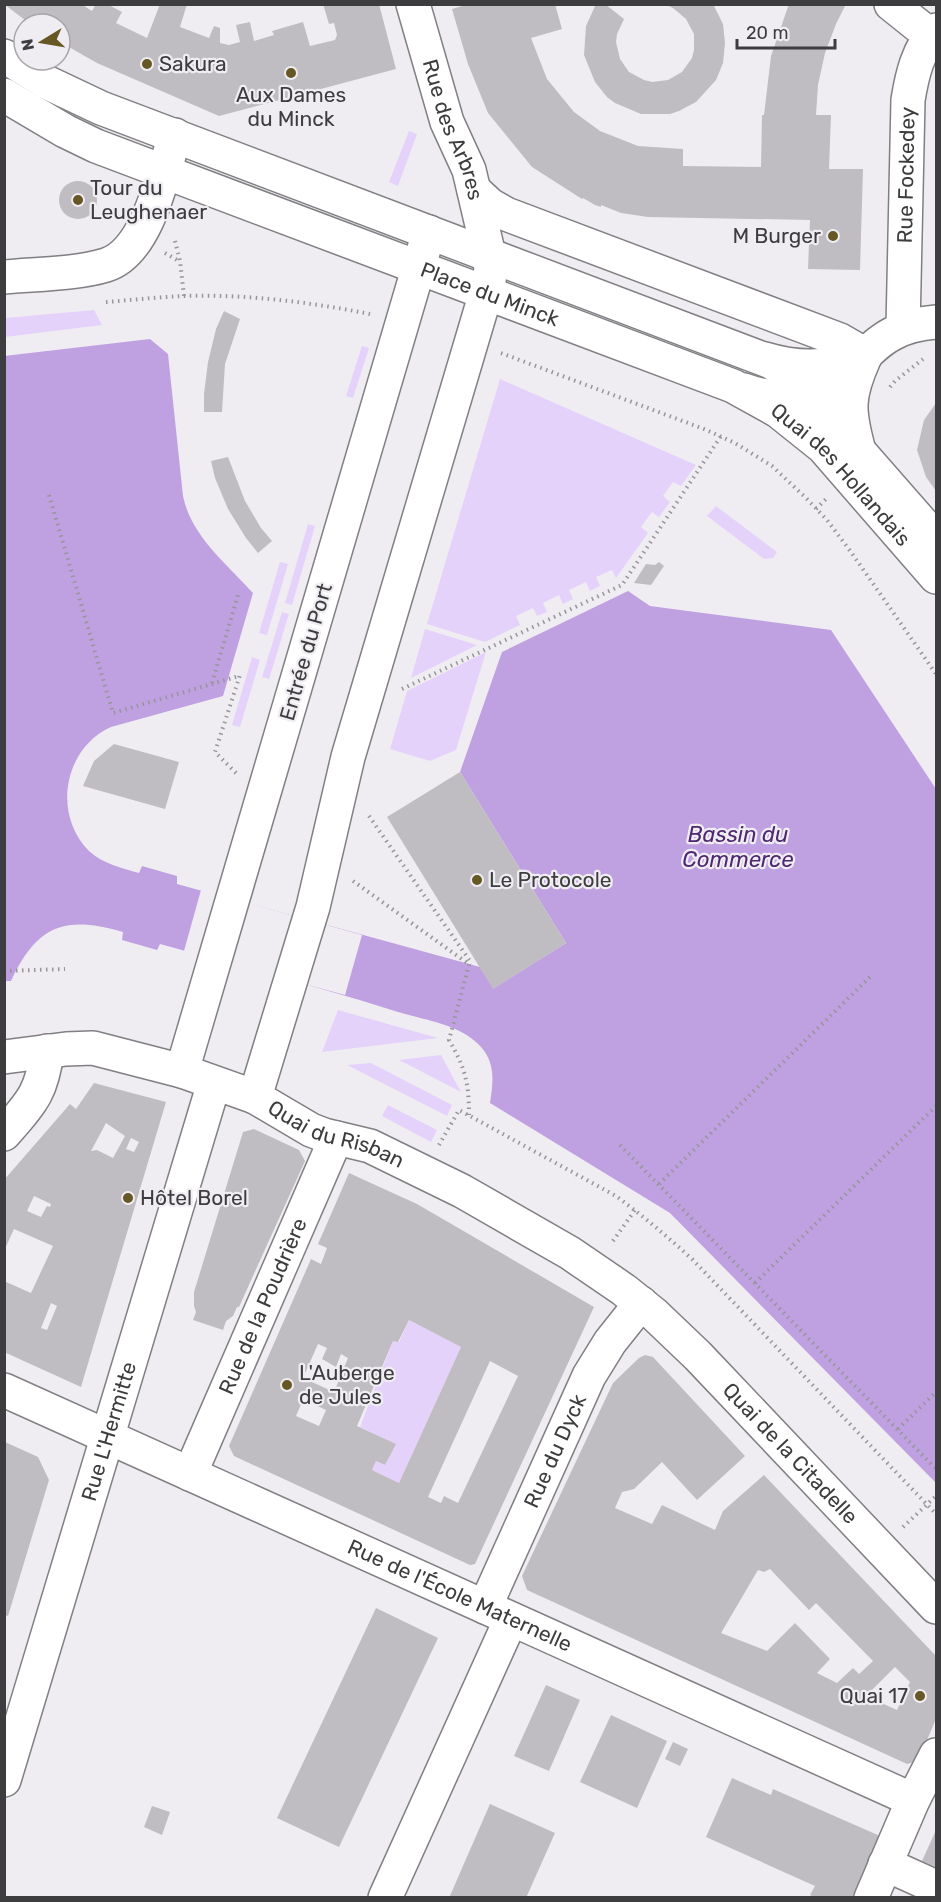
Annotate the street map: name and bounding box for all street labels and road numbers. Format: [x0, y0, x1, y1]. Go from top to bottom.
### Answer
street label: Rue des Arbres [418, 56, 489, 202]
street label: Rue Fockedey [892, 106, 920, 244]
street label: Place du Minck [417, 256, 563, 331]
street label: Quai des Hollandais [766, 397, 916, 551]
street label: Entrée du Port [274, 580, 337, 723]
street label: Quai du Risban [264, 1095, 408, 1173]
street label: Rue de la Poudrière [213, 1214, 312, 1398]
street label: Rue L'Hermitte [76, 1359, 141, 1504]
street label: Quai de la Citadelle [718, 1377, 863, 1529]
street label: Rue du Dyck [518, 1390, 591, 1512]
street label: Rue de l'École Maternelle [344, 1534, 576, 1657]

